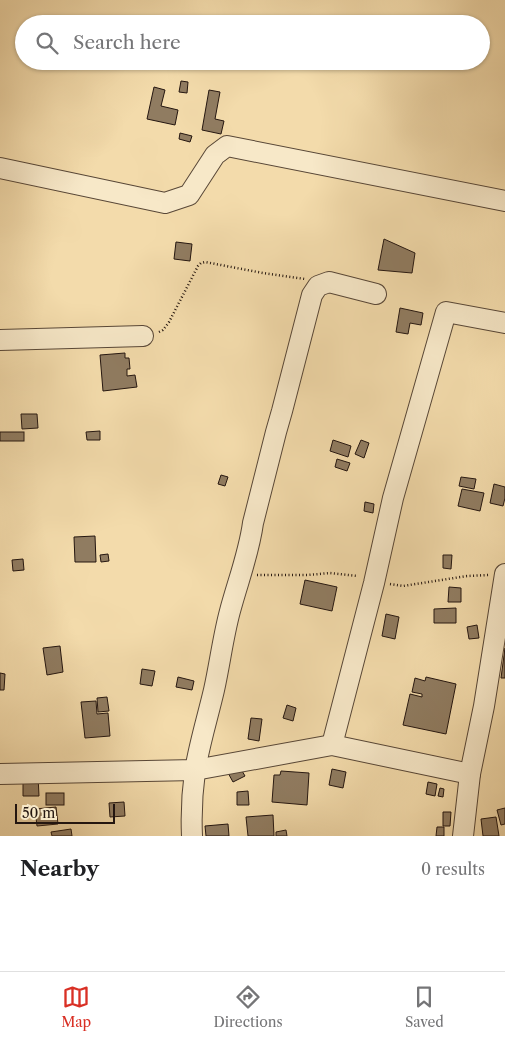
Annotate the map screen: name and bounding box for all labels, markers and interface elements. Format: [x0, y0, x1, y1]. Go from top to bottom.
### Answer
search box [15, 15, 490, 70]
icon: search [33, 29, 61, 57]
text: Search here [73, 31, 181, 54]
scale bar [15, 801, 115, 824]
text: 50 m [22, 804, 55, 822]
text: Nearby [20, 856, 99, 881]
text: 0 results [421, 859, 485, 879]
tab: Map [61, 983, 91, 1031]
tab: Directions [213, 983, 283, 1031]
tab: Saved [405, 983, 444, 1031]

